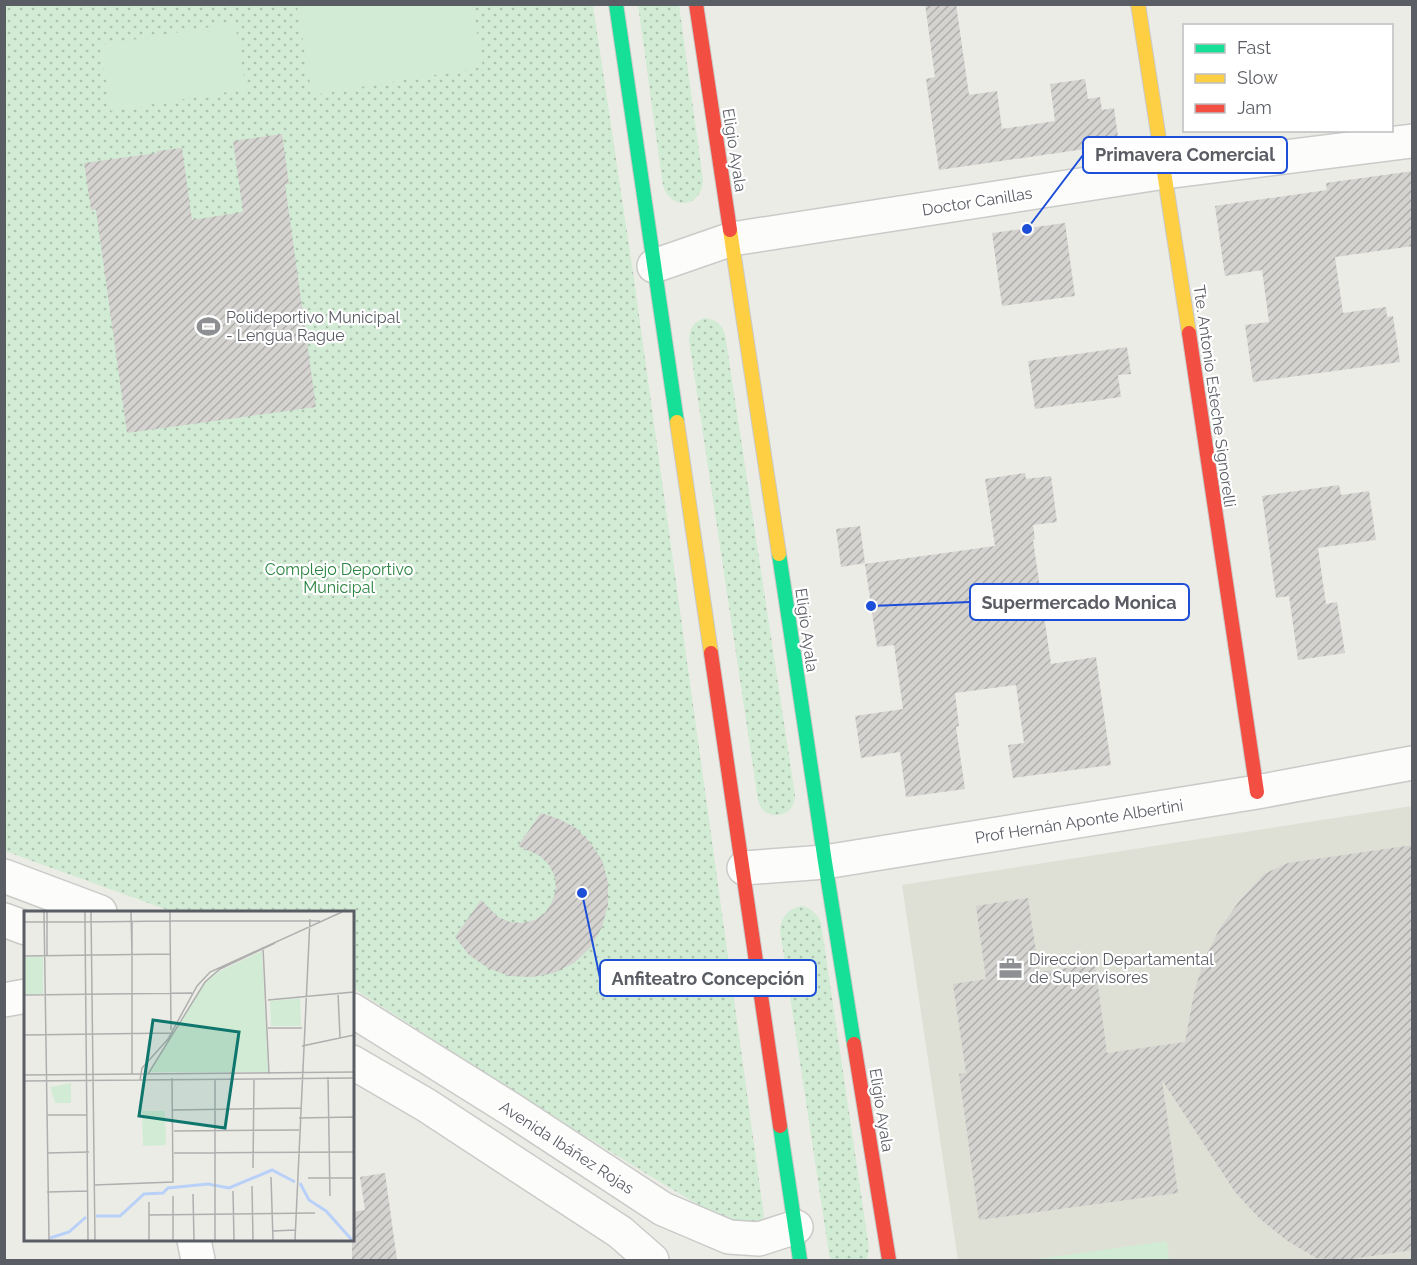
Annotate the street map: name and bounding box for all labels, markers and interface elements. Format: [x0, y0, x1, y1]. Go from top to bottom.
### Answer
legend [1183, 24, 1393, 132]
text: Fast [1237, 37, 1271, 58]
text: Slow [1237, 67, 1278, 88]
text: Jam [1237, 97, 1272, 118]
street label: Eligio Ayala [719, 107, 751, 193]
callout: Primavera Comercial [1083, 137, 1287, 173]
text: Primavera Comercial [1095, 144, 1275, 165]
street label: Doctor Canillas [921, 183, 1034, 220]
street label: Tte. Antonio Esteche Signorelli [1189, 284, 1240, 509]
place label: Polideportivo Municipal - Lengua Rague [226, 308, 400, 345]
sports icon: Polideportivo Municipal - Lengua Rague [195, 313, 221, 339]
park label: Complejo Deportivo Municipal [265, 560, 413, 597]
callout: Supermercado Monica [970, 584, 1189, 620]
street label: Eligio Ayala [791, 587, 822, 673]
text: Supermercado Monica [981, 592, 1177, 613]
street label: Prof Hernán Aponte Albertini [974, 796, 1185, 847]
inset map [24, 911, 354, 1241]
place label: Direccion Departamental de Supervisores [1029, 950, 1214, 987]
office icon: Direccion Departamental de Supervisores [998, 955, 1024, 981]
callout: Anfiteatro Concepción [600, 960, 816, 996]
text: Anfiteatro Concepción [612, 968, 804, 989]
street label: Eligio Ayala [866, 1067, 898, 1153]
street label: Avenida Ibáñez Rojas [496, 1097, 638, 1198]

